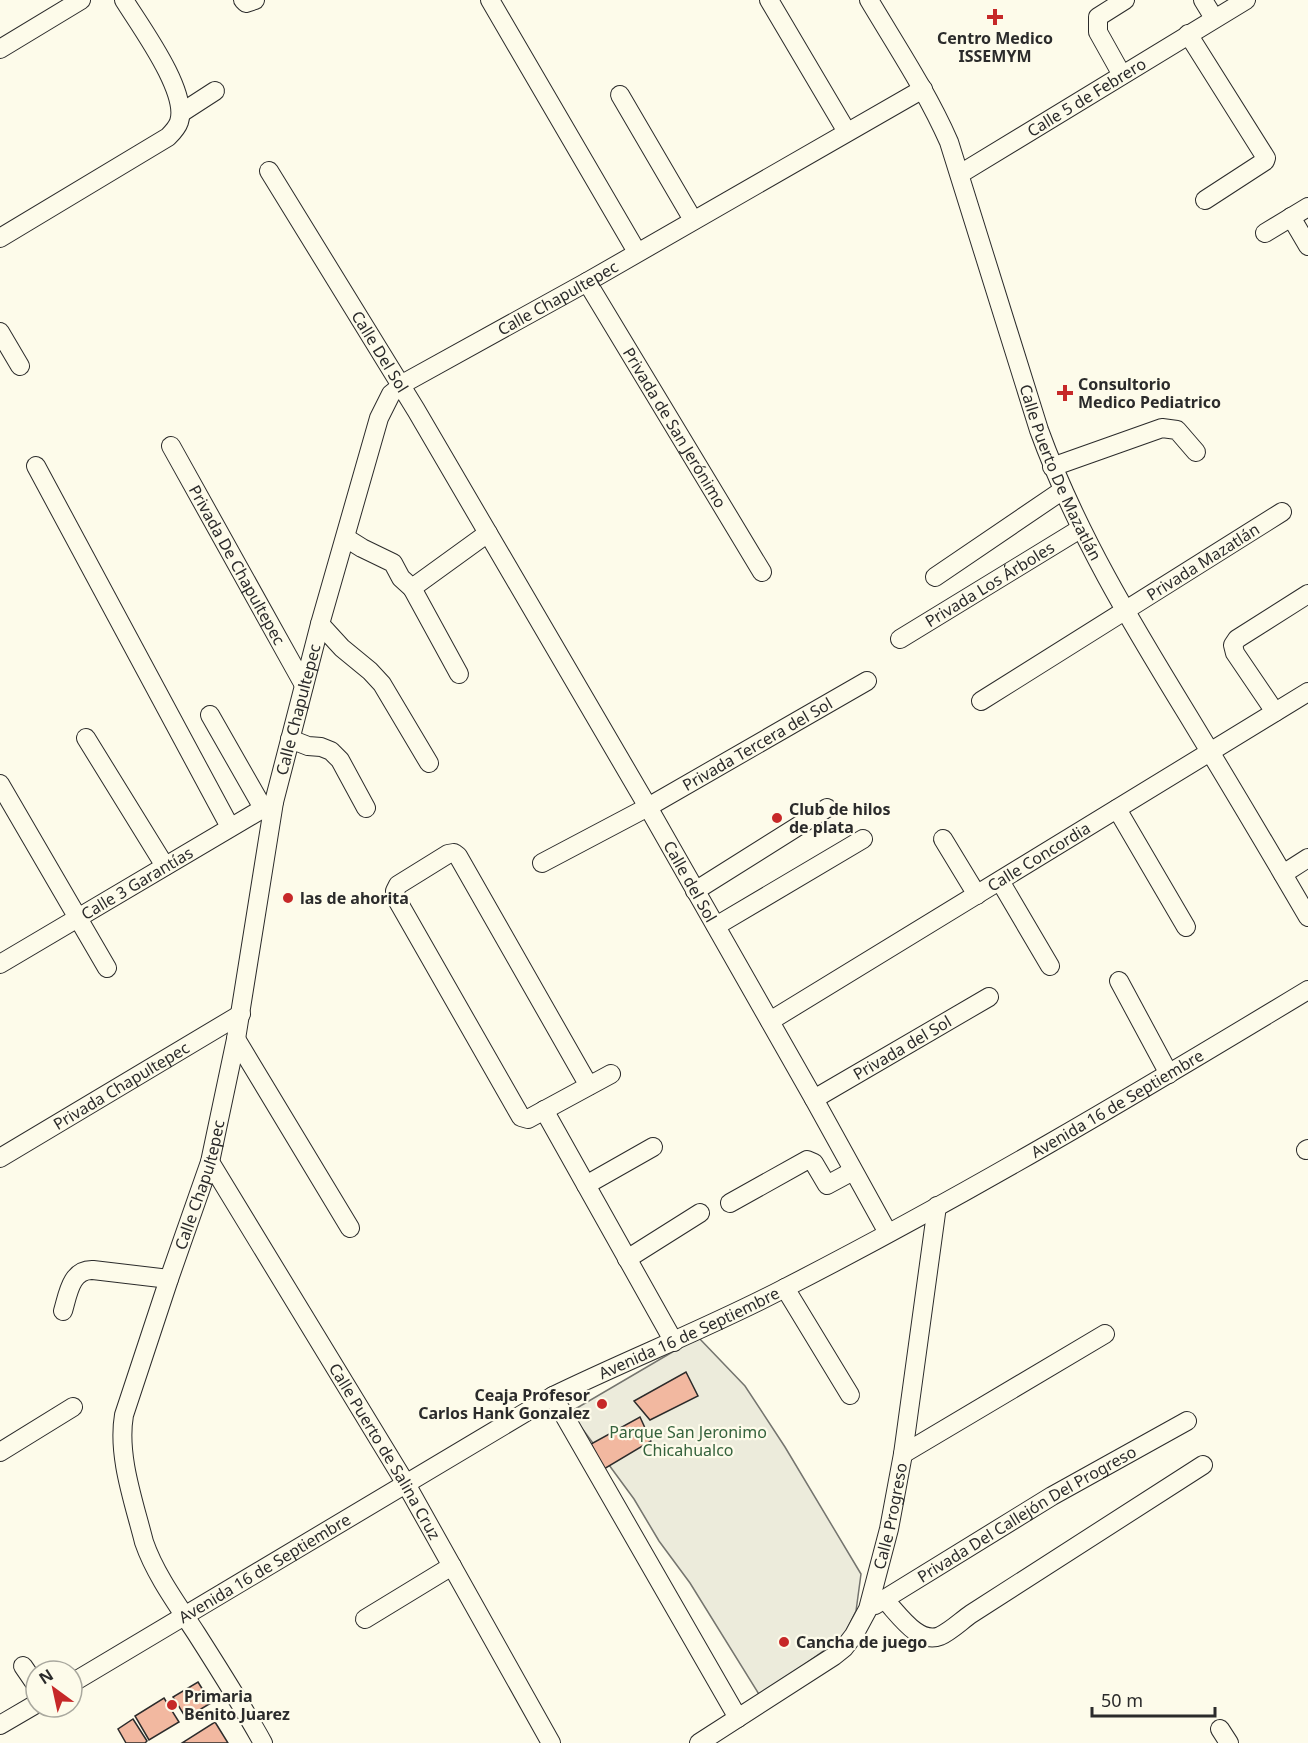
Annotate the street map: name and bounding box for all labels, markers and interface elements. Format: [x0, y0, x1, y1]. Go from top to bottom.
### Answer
marker: Centro Medico ISSEMYM [986, 8, 1004, 26]
place label: Centro Medico ISSEMYM [937, 27, 1053, 67]
street label: Calle 5 de Febrero [1023, 52, 1150, 142]
street label: Calle Chapultepec [493, 255, 622, 340]
street label: Calle Del Sol [347, 307, 414, 397]
street label: Privada de San Jerónimo [618, 343, 732, 512]
place label: Consultorio Medico Pediatrico [1078, 373, 1221, 413]
street label: Calle Puerto De Mazatlán [1014, 381, 1107, 564]
marker: Consultorio Medico Pediatrico [1056, 384, 1074, 402]
street label: Privada De Chapultepec [184, 481, 291, 649]
street label: Privada Mazatlán [1142, 518, 1264, 605]
street label: Privada Los Árboles [921, 536, 1058, 632]
street label: Calle Chapultepec [270, 641, 326, 778]
street label: Privada Tercera del Sol [678, 692, 836, 796]
place label: Club de hilos de plata [789, 798, 891, 838]
marker: Club de hilos de plata [770, 811, 784, 825]
street label: Calle Concordia [983, 817, 1094, 897]
street label: Calle del Sol [658, 837, 722, 926]
street label: Calle 3 Garantías [77, 841, 197, 925]
place label: las de ahorita [300, 887, 409, 909]
marker: las de ahorita [281, 891, 295, 905]
street label: Privada del Sol [849, 1010, 955, 1085]
street label: Privada Chapultepec [49, 1036, 193, 1135]
street label: Avenida 16 de Septiembre [1027, 1044, 1208, 1163]
street label: Calle Chapultepec [169, 1118, 230, 1253]
street label: Avenida 16 de Septiembre [595, 1282, 783, 1384]
street label: Calle Puerto de Salina Cruz [324, 1359, 446, 1543]
place label: Ceaja Profesor Carlos Hank Gonzalez [418, 1384, 590, 1424]
marker: Ceaja Profesor Carlos Hank Gonzalez [595, 1397, 609, 1411]
park label: Parque San Jeronimo Chicahualco [609, 1421, 767, 1461]
street label: Privada Del Callejón Del Progreso [913, 1440, 1140, 1587]
street label: Calle Progreso [868, 1461, 912, 1572]
street label: Avenida 16 de Septiembre [174, 1508, 354, 1628]
place label: Cancha de juego [796, 1631, 927, 1653]
marker: Cancha de juego [777, 1635, 791, 1649]
north arrow [24, 1659, 84, 1719]
text: N [34, 1664, 57, 1689]
scale bar [1092, 1680, 1215, 1718]
place label: Primaria Benito Juarez [184, 1685, 290, 1725]
text: 50 m [1101, 1688, 1143, 1712]
marker: Primaria Benito Juarez [165, 1698, 179, 1712]

